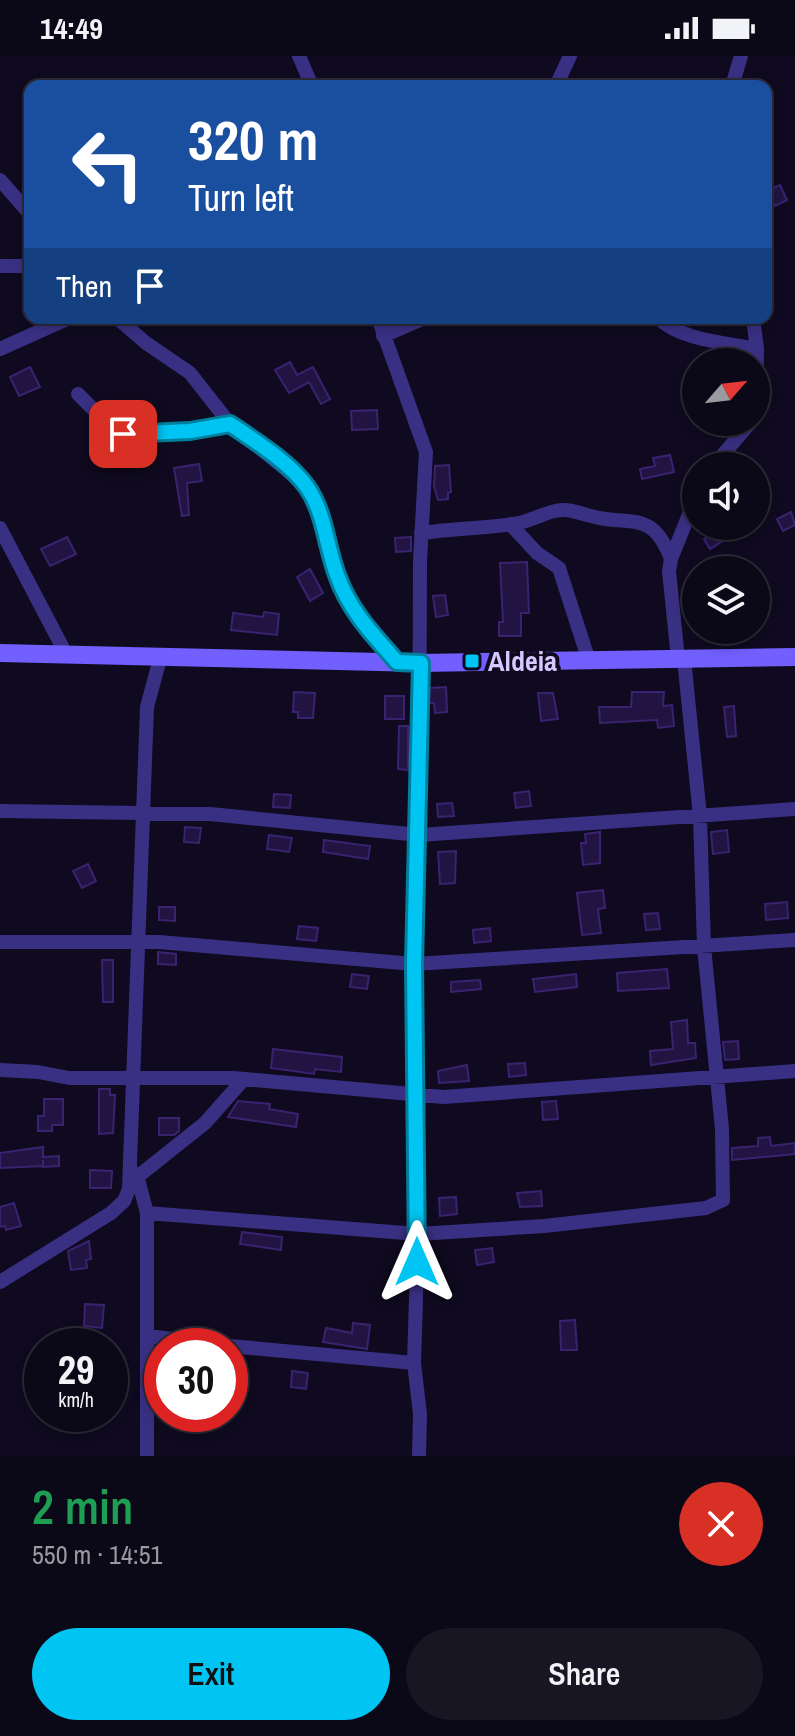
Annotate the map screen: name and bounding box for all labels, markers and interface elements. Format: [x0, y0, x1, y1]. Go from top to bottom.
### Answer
text: 14:49 [40, 8, 103, 48]
text: 320 m [188, 102, 318, 177]
icon: left [56, 112, 160, 216]
text: Turn left [188, 174, 294, 222]
icon: arrive [128, 264, 172, 308]
text: Then [56, 266, 112, 306]
north arrow [682, 348, 770, 436]
map controls [682, 348, 770, 644]
pin [89, 400, 157, 468]
icon: arrive [101, 412, 145, 456]
button: sound [682, 452, 770, 540]
button: layers [682, 556, 770, 644]
place label: Aldeia [488, 642, 557, 680]
marker: Aldeia [463, 652, 481, 670]
position arrow [375, 1220, 459, 1304]
speed limit sign: 30 [144, 1328, 248, 1432]
text: 29 [58, 1343, 94, 1396]
text: km/h [58, 1386, 94, 1413]
text: 2 min [32, 1474, 133, 1539]
button: close [679, 1482, 763, 1566]
text: 550 m · 14:51 [32, 1537, 162, 1572]
button: Exit [32, 1628, 390, 1720]
button: Share [406, 1628, 763, 1720]

